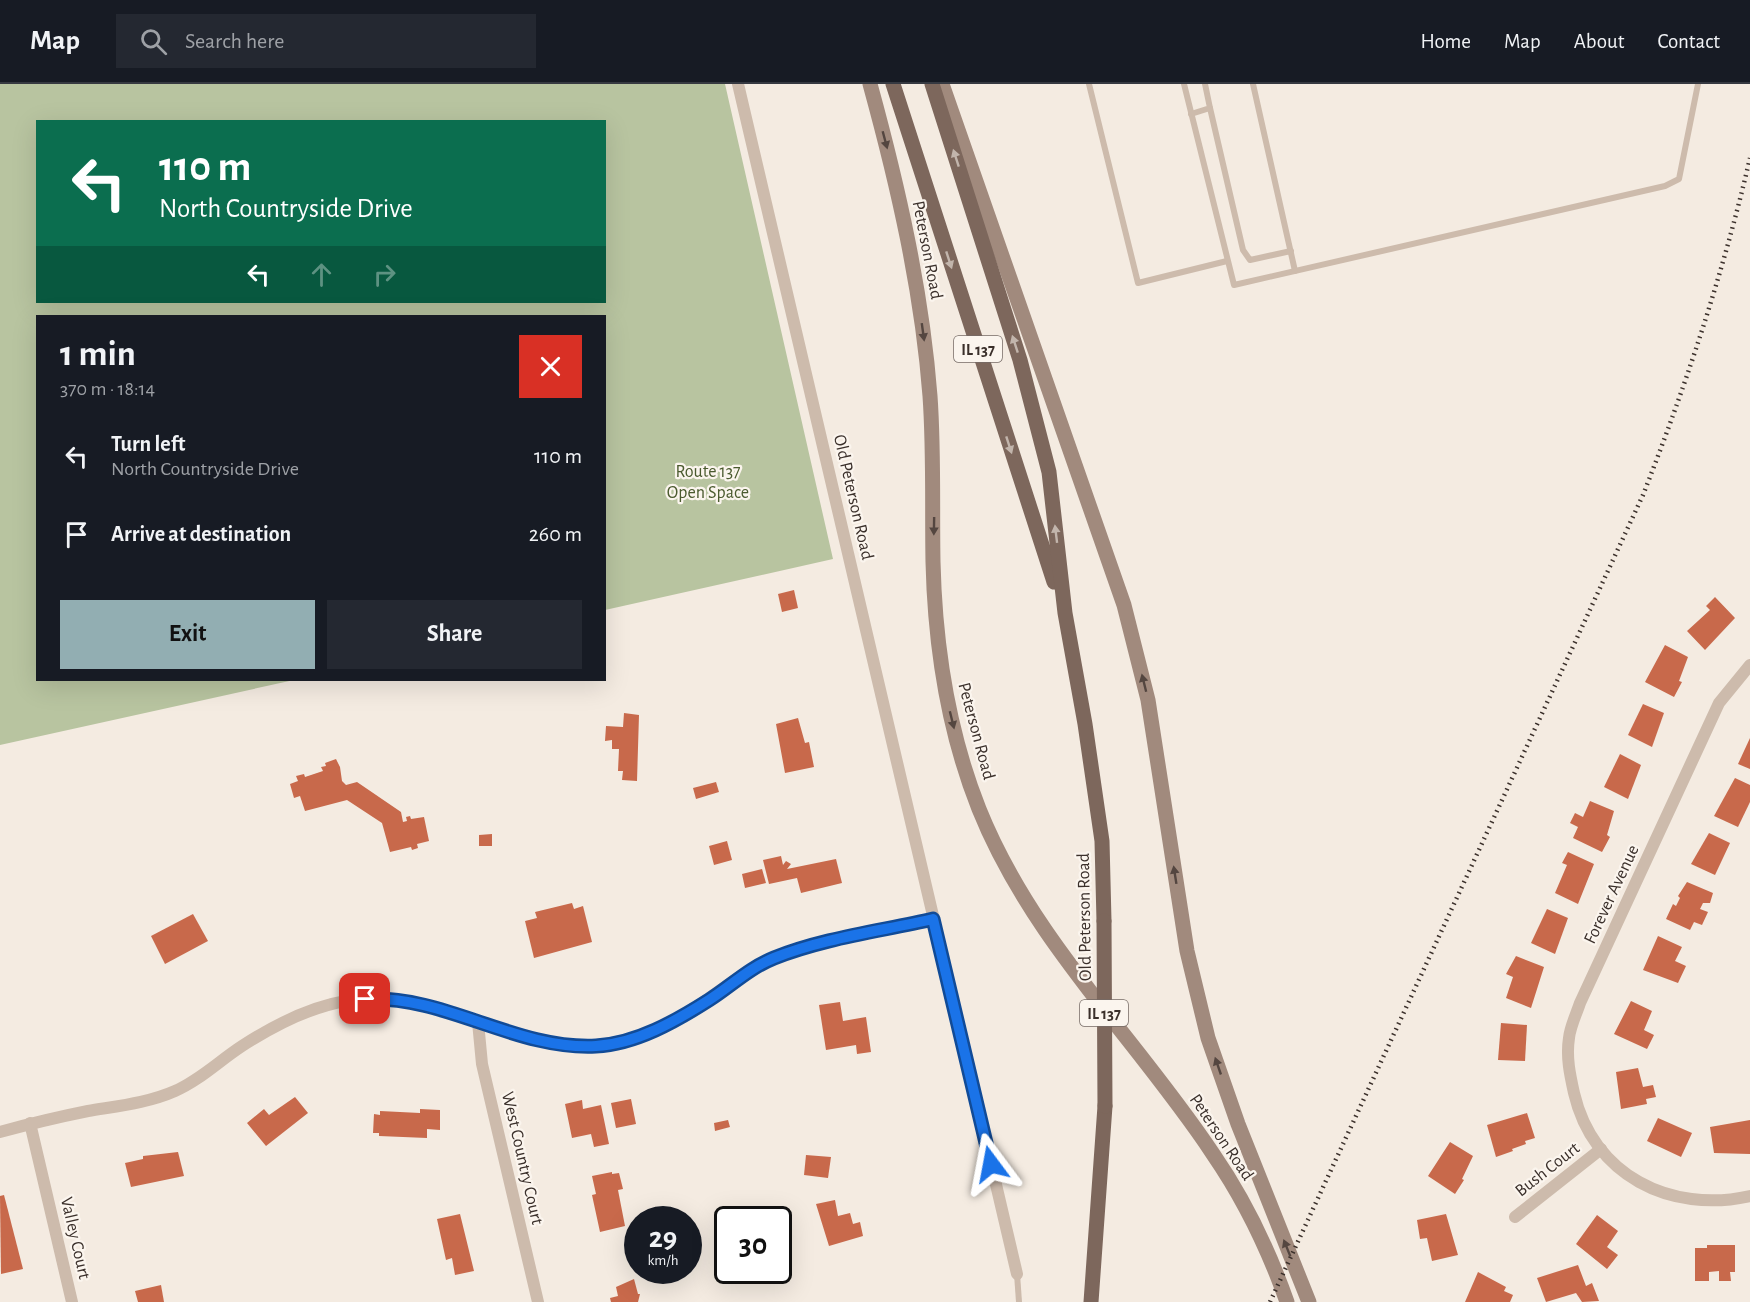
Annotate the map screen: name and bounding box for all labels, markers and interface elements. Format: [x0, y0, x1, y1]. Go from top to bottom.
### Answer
search box [116, 14, 536, 68]
icon: search [137, 25, 170, 58]
text: Map [30, 27, 80, 55]
text: Search here [185, 30, 284, 52]
text: Home [1420, 31, 1471, 52]
text: Map [1504, 31, 1541, 52]
text: About [1574, 31, 1624, 52]
text: Contact [1657, 31, 1720, 52]
one-way arrow [881, 132, 890, 150]
icon: left [60, 144, 138, 222]
text: 110 m [159, 146, 251, 188]
one-way arrow [950, 149, 960, 167]
text: North Countryside Drive [159, 195, 413, 222]
street label: Peterson Road [909, 199, 945, 301]
one-way arrow [945, 251, 954, 269]
icon: left [242, 258, 275, 291]
icon: ahead [305, 258, 338, 291]
icon: right [368, 258, 401, 291]
one-way arrow [919, 322, 928, 341]
button: close [519, 335, 582, 398]
one-way arrow [1010, 335, 1020, 353]
text: 1 min [60, 336, 136, 372]
road number: IL 137 [954, 336, 1002, 362]
text: 370 m · 18:14 [60, 379, 155, 399]
text: Turn left [111, 433, 185, 455]
street label: Old Peterson Road [830, 433, 876, 562]
one-way arrow [1005, 436, 1014, 454]
icon: left [60, 440, 93, 473]
text: 110 m [534, 445, 582, 467]
text: North Countryside Drive [111, 459, 299, 479]
park label: Route 137 Open Space [667, 463, 749, 502]
one-way arrow [929, 517, 939, 536]
icon: arrive [60, 518, 93, 551]
text: Arrive at destination [111, 523, 291, 545]
text: 260 m [529, 523, 582, 545]
one-way arrow [1051, 525, 1061, 544]
button: Exit [60, 600, 315, 669]
button: Share [327, 600, 582, 669]
one-way arrow [1139, 674, 1148, 692]
street label: Peterson Road [954, 681, 998, 782]
one-way arrow [947, 710, 957, 729]
street label: Forever Avenue [1581, 842, 1643, 947]
street label: Old Peterson Road [1075, 853, 1095, 981]
one-way arrow [1171, 866, 1180, 885]
pin [339, 973, 390, 1024]
icon: arrive [348, 982, 381, 1015]
road number: IL 137 [1080, 1000, 1128, 1026]
one-way arrow [1212, 1056, 1222, 1074]
street label: West Country Court [498, 1090, 546, 1227]
street label: Peterson Road [1186, 1091, 1257, 1184]
position arrow [959, 1132, 1023, 1196]
street label: Bush Court [1512, 1139, 1583, 1200]
street label: Valley Court [57, 1195, 93, 1281]
speed limit sign: 30 [714, 1206, 792, 1284]
text: 29 [649, 1223, 677, 1253]
one-way arrow [1282, 1238, 1292, 1256]
text: km/h [648, 1253, 678, 1268]

